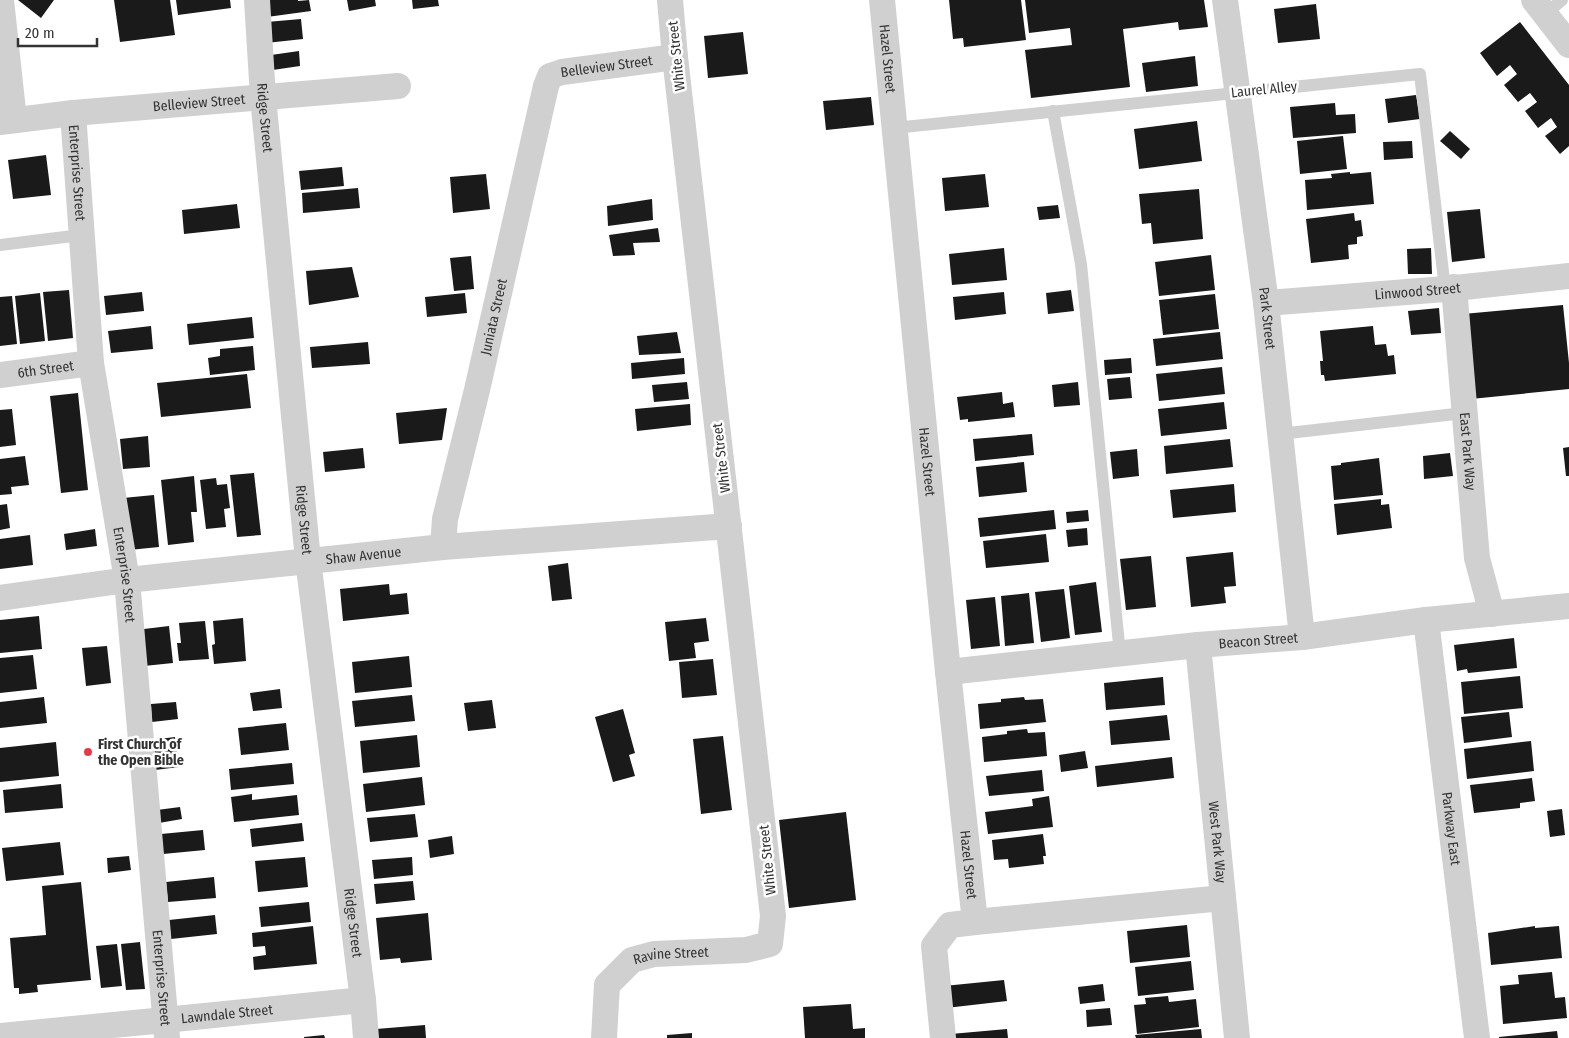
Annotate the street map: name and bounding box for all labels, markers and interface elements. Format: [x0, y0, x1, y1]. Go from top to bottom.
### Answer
scale bar [18, 15, 96, 47]
street label: White Street [664, 20, 689, 92]
text: 20 m [25, 24, 55, 42]
street label: Hazel Street [875, 24, 899, 94]
street label: Belleview Street [560, 52, 654, 81]
street label: Laurel Alley [1230, 77, 1299, 101]
street label: Ridge Street [253, 82, 276, 154]
street label: Belleview Street [152, 91, 246, 115]
street label: Enterprise Street [65, 124, 89, 222]
street label: Juniata Street [477, 277, 511, 357]
street label: Linwood Street [1374, 279, 1462, 303]
street label: Park Street [1255, 286, 1279, 351]
street label: 6th Street [16, 357, 75, 382]
street label: East Park Way [1456, 412, 1479, 492]
street label: White Street [709, 422, 734, 494]
street label: Hazel Street [915, 427, 939, 497]
street label: Ridge Street [292, 484, 315, 556]
street label: Enterprise Street [109, 526, 139, 624]
street label: Shaw Avenue [325, 543, 402, 568]
street label: Beacon Street [1218, 629, 1299, 652]
place label: First Church of the Open Bible [98, 736, 184, 769]
marker: First Church of the Open Bible [82, 746, 94, 758]
street label: Parkway East [1438, 791, 1464, 867]
street label: West Park Way [1205, 800, 1230, 885]
street label: White Street [755, 824, 780, 896]
street label: Hazel Street [956, 829, 981, 900]
street label: Ridge Street [340, 887, 366, 959]
street label: Enterprise Street [149, 929, 174, 1027]
street label: Ravine Street [631, 944, 710, 968]
street label: Lawndale Street [180, 1001, 274, 1027]

